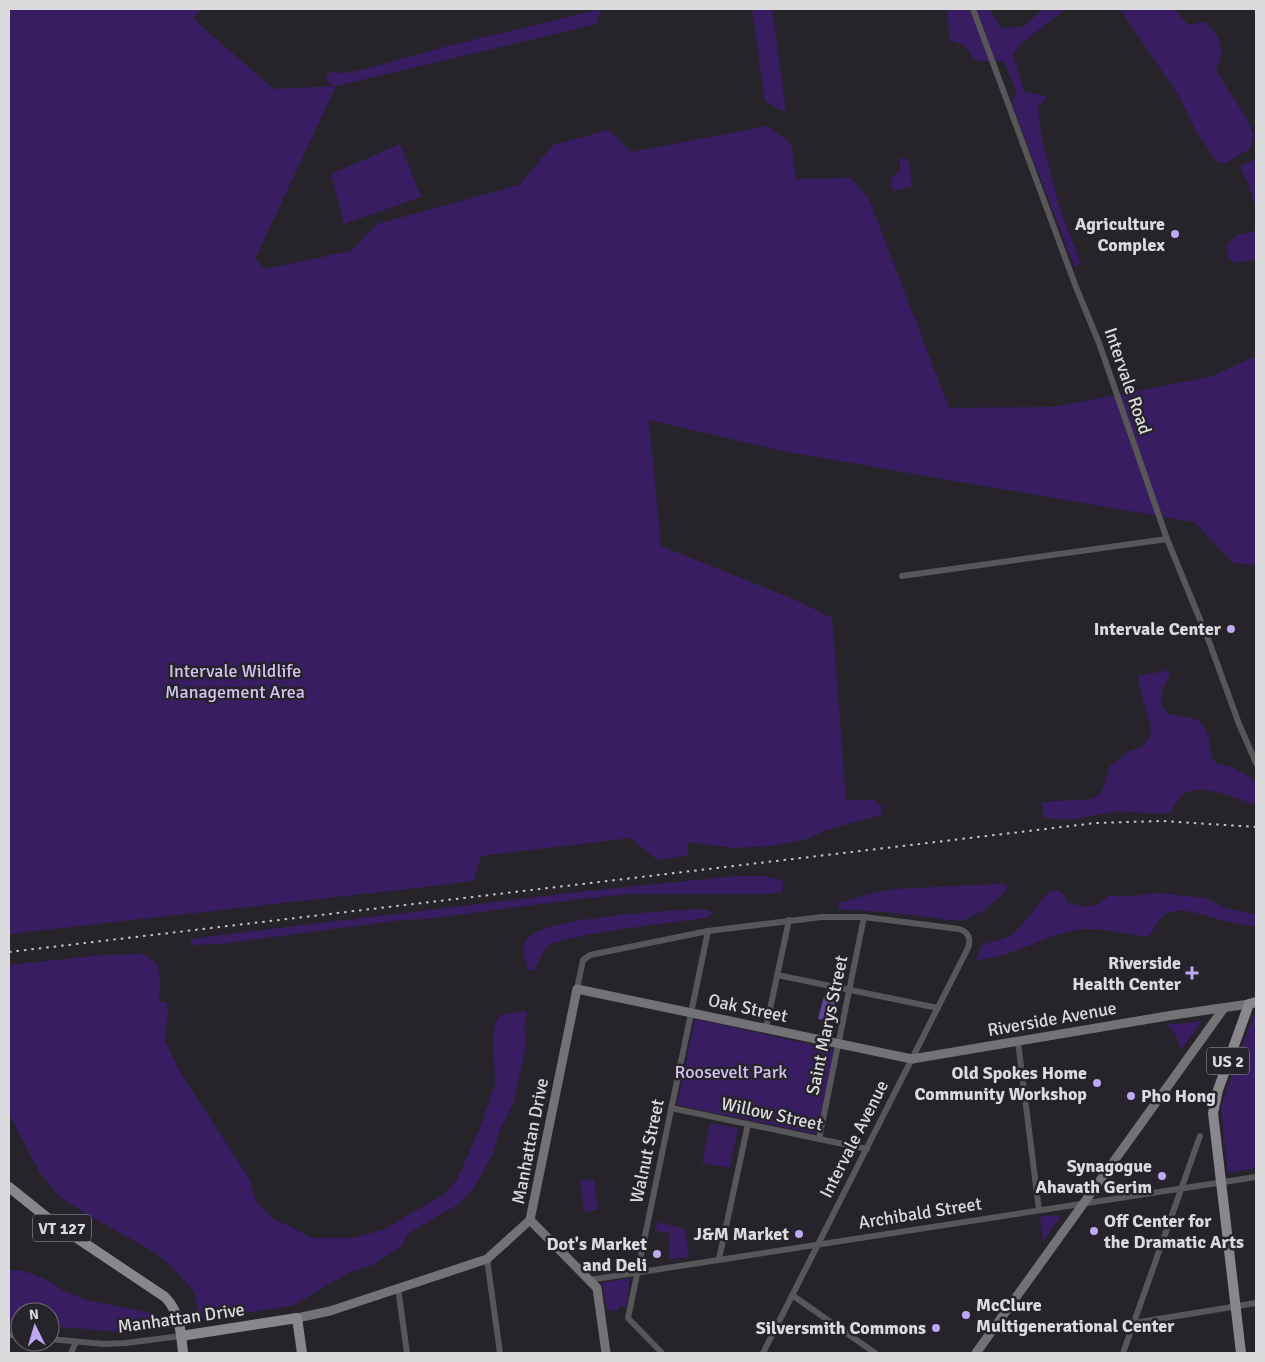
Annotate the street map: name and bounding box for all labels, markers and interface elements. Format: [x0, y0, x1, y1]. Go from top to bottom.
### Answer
place label: Agriculture Complex [1075, 213, 1165, 256]
marker: Agriculture Complex [1169, 228, 1181, 240]
street label: Intervale Road [1099, 325, 1157, 437]
place label: Intervale Center [1094, 618, 1222, 640]
marker: Intervale Center [1225, 623, 1237, 635]
park label: Intervale Wildlife Management Area [165, 660, 305, 703]
place label: Riverside Health Center [1072, 952, 1182, 995]
street label: Saint Marys Street [801, 953, 853, 1097]
marker: Riverside Health Center [1185, 966, 1199, 980]
street label: Oak Street [706, 989, 790, 1027]
street label: Riverside Avenue [986, 997, 1118, 1041]
road number: US 2 [1207, 1048, 1249, 1074]
park label: Roosevelt Park [675, 1061, 787, 1083]
place label: Old Spokes Home Community Workshop [914, 1062, 1087, 1105]
street label: Manhattan Drive [507, 1076, 553, 1206]
street label: Intervale Avenue [815, 1077, 893, 1201]
marker: Old Spokes Home Community Workshop [1091, 1077, 1103, 1089]
place label: Pho Hong [1141, 1085, 1216, 1107]
marker: Pho Hong [1125, 1090, 1137, 1102]
street label: Willow Street [719, 1092, 825, 1136]
street label: Walnut Street [625, 1097, 669, 1205]
place label: Synagogue Ahavath Gerim [1036, 1155, 1152, 1198]
marker: Synagogue Ahavath Gerim [1156, 1170, 1168, 1182]
street label: Archibald Street [857, 1192, 983, 1234]
place label: Off Center for the Dramatic Arts [1103, 1210, 1244, 1253]
road number: VT 127 [33, 1214, 91, 1242]
place label: J&M Market [694, 1223, 789, 1245]
marker: Off Center for the Dramatic Arts [1088, 1225, 1100, 1237]
marker: J&M Market [793, 1228, 805, 1240]
place label: Dot's Market and Deli [547, 1233, 647, 1276]
marker: Dot's Market and Deli [651, 1248, 663, 1260]
place label: McClure Multigenerational Center [976, 1294, 1175, 1337]
street label: Manhattan Drive [116, 1298, 246, 1338]
north arrow [10, 1302, 60, 1352]
text: N [28, 1306, 40, 1323]
marker: McClure Multigenerational Center [960, 1309, 972, 1321]
place label: Silversmith Commons [756, 1317, 926, 1339]
marker: Silversmith Commons [930, 1322, 942, 1334]

